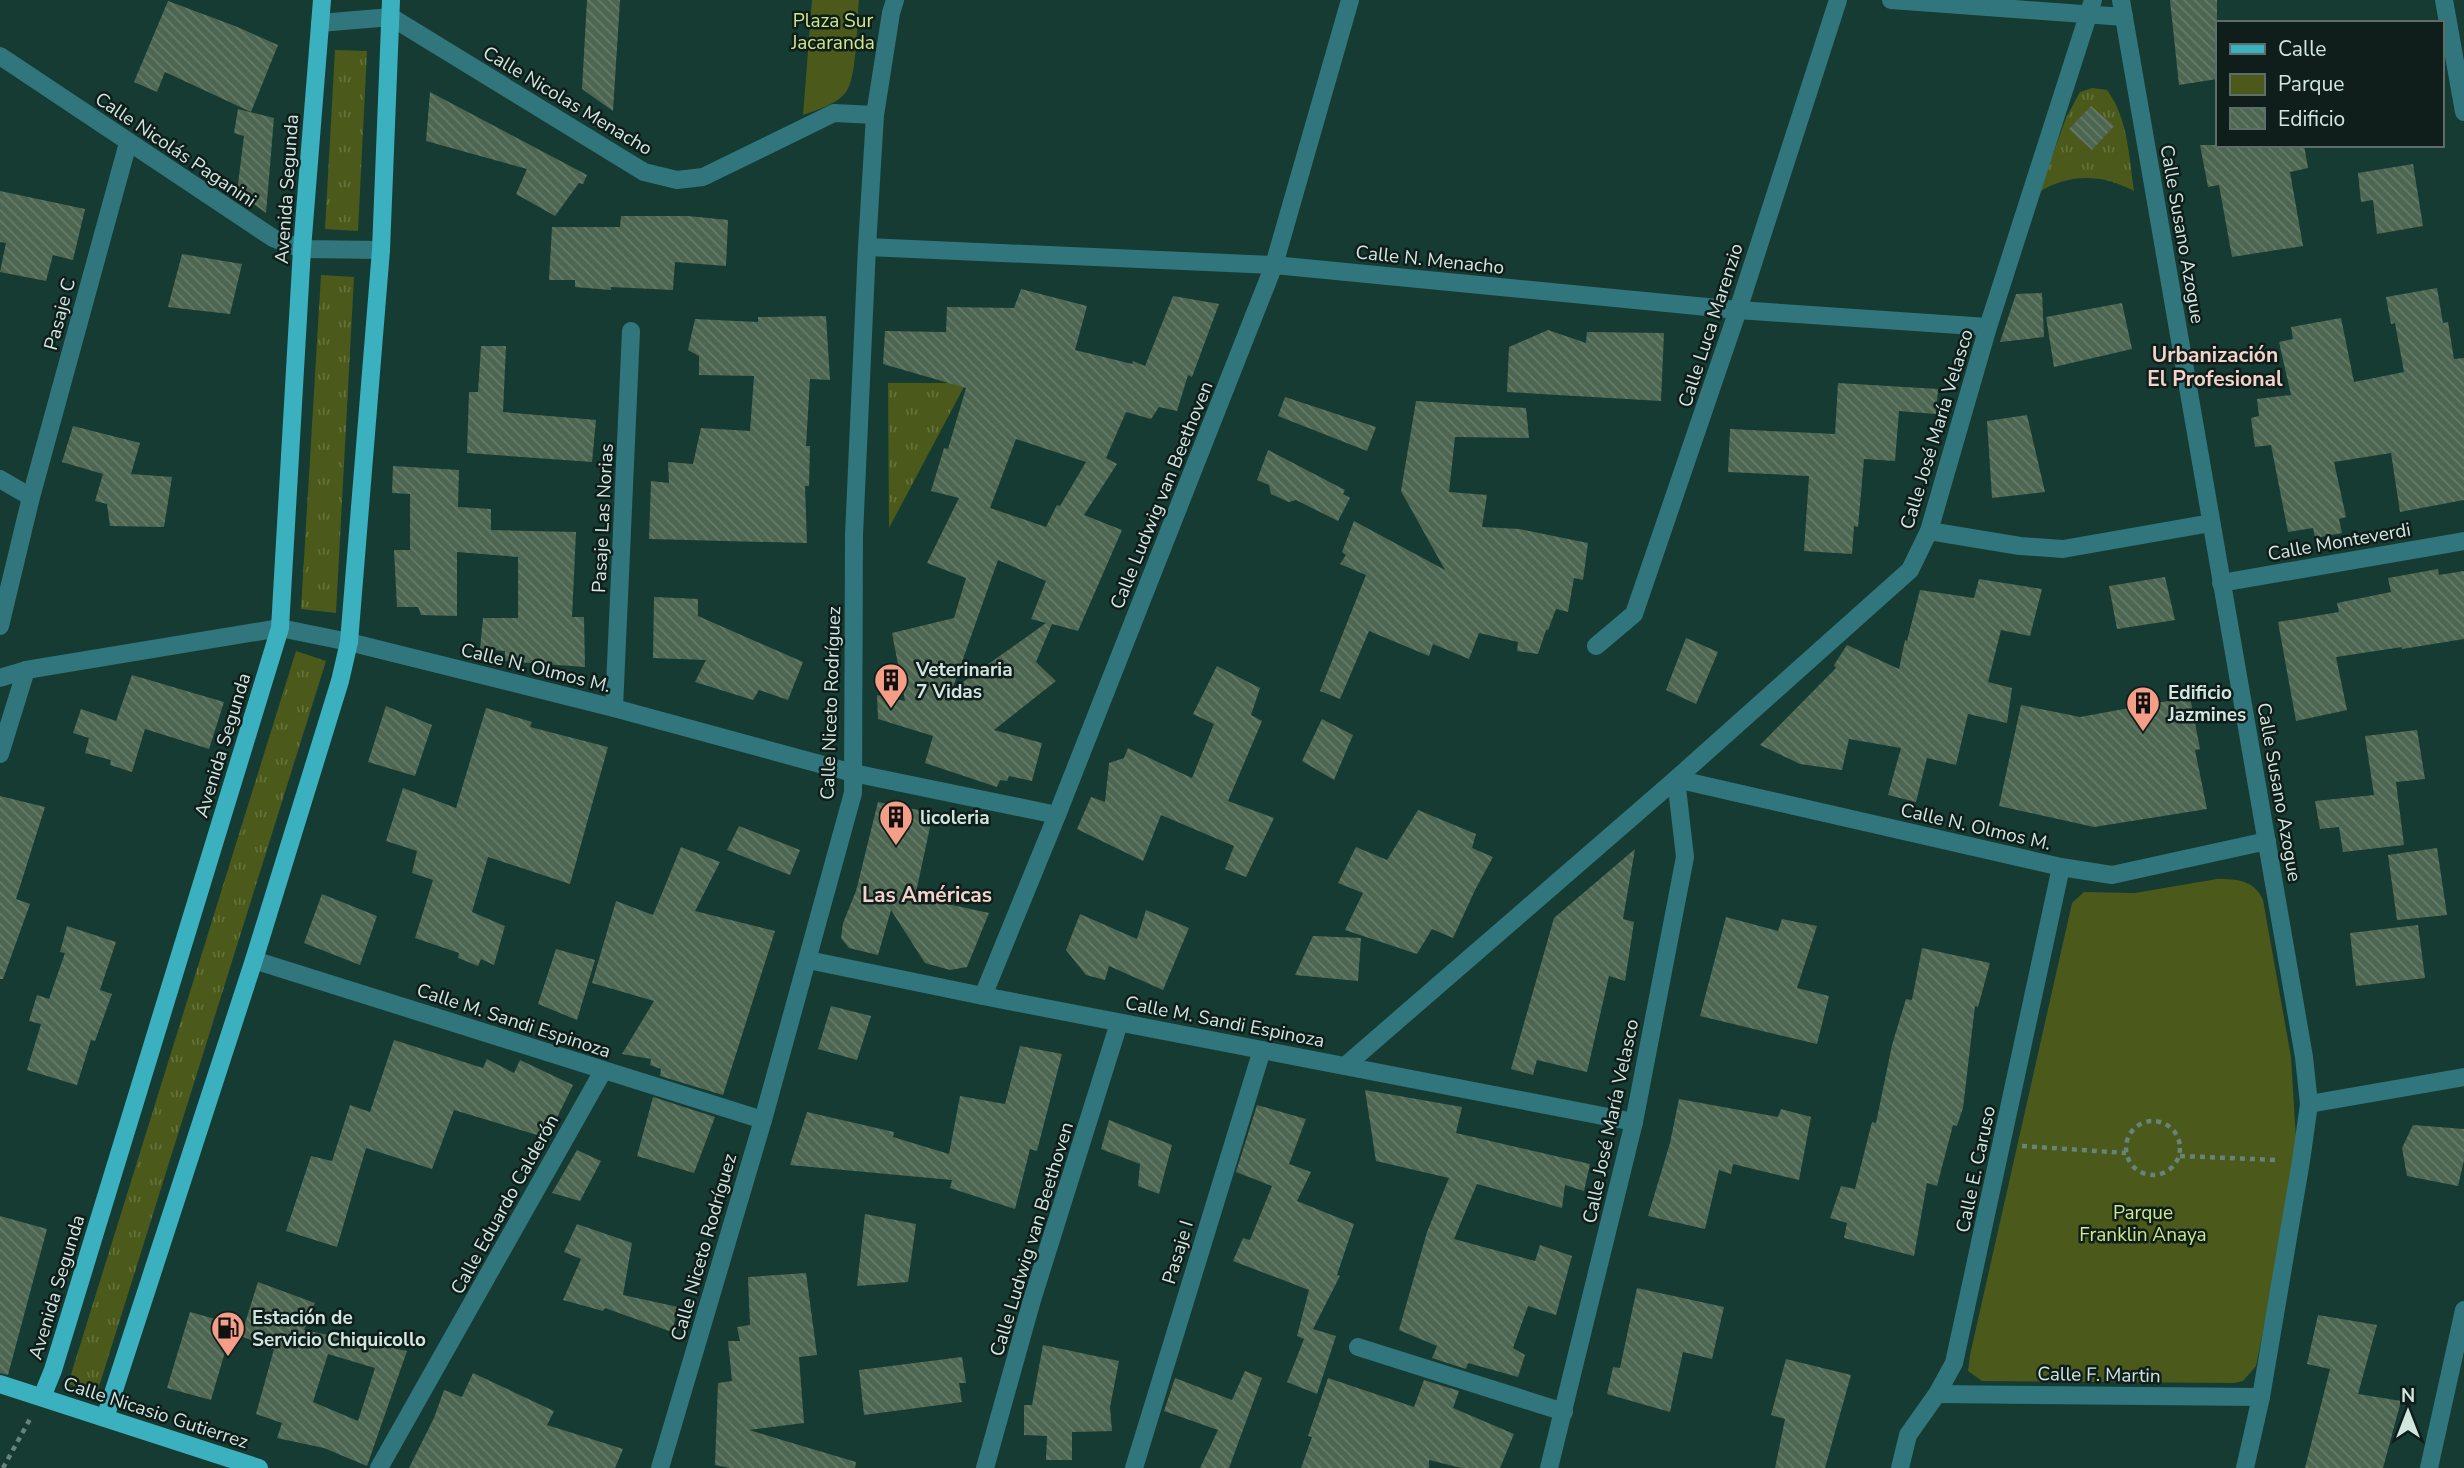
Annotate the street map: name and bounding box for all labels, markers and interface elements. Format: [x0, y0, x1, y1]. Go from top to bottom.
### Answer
park label: Plaza Sur Jacaranda [790, 8, 875, 56]
legend [2216, 21, 2443, 147]
text: Calle [2278, 35, 2326, 63]
street label: Calle Nicolas Menacho [478, 40, 657, 162]
text: Parque [2278, 70, 2345, 98]
street label: Calle Nicolás Paganini [90, 86, 261, 214]
text: Edificio [2278, 105, 2345, 133]
street label: Avenida Segunda [269, 113, 305, 265]
street label: Calle Susano Azogue [2153, 143, 2211, 326]
street label: Calle N. Menacho [1354, 239, 1506, 281]
street label: Calle Luca Marenzio [1672, 240, 1750, 411]
street label: Pasaje C [38, 276, 82, 353]
street label: Calle José María Velasco [1894, 326, 1980, 533]
district label: Urbanización El Profesional [2147, 341, 2283, 393]
street label: Calle Ludwig van Beethoven [1104, 377, 1220, 613]
street label: Pasaje Las Norias [586, 443, 620, 594]
street label: Calle Monteverdi [2266, 517, 2413, 567]
street label: Calle Niceto Rodríguez [815, 606, 847, 800]
street label: Calle N. Olmos M. [458, 637, 613, 699]
place label: Veterinaria 7 Vidas [915, 657, 1013, 705]
building icon: Veterinaria 7 Vidas [872, 661, 910, 710]
street label: Avenida Segunda [189, 670, 257, 821]
place label: Edificio Jazmines [2167, 680, 2246, 728]
building icon: Edificio Jazmines [2124, 684, 2162, 733]
street label: Calle Susano Azogue [2250, 701, 2308, 884]
street label: Calle N. Olmos M. [1898, 797, 2054, 857]
building icon: licoleria [877, 798, 915, 847]
place label: licoleria [920, 805, 990, 831]
district label: Las Américas [862, 881, 992, 909]
street label: Calle M. Sandi Espinoza [413, 977, 614, 1065]
street label: Calle M. Sandi Espinoza [1123, 990, 1327, 1054]
street label: Calle José María Velasco [1577, 1017, 1645, 1226]
street label: Calle E. Caruso [1950, 1103, 2002, 1235]
street label: Calle Eduardo Calderón [445, 1110, 565, 1299]
street label: Calle Ludwig van Beethoven [984, 1119, 1080, 1360]
street label: Calle Niceto Rodríguez [665, 1150, 743, 1344]
park label: Parque Franklin Anaya [2079, 1200, 2207, 1248]
street label: Avenida Segunda [23, 1212, 91, 1363]
street label: Pasaje I [1156, 1217, 1200, 1287]
place label: Estación de Servicio Chiquicollo [252, 1305, 426, 1353]
fuel station icon: Estación de Servicio Chiquicollo [209, 1309, 247, 1358]
street label: Calle F. Martin [2037, 1361, 2161, 1389]
street label: Calle Nicasio Gutierrez [60, 1371, 252, 1455]
north arrow [2373, 1377, 2443, 1447]
text: N [2401, 1383, 2415, 1409]

